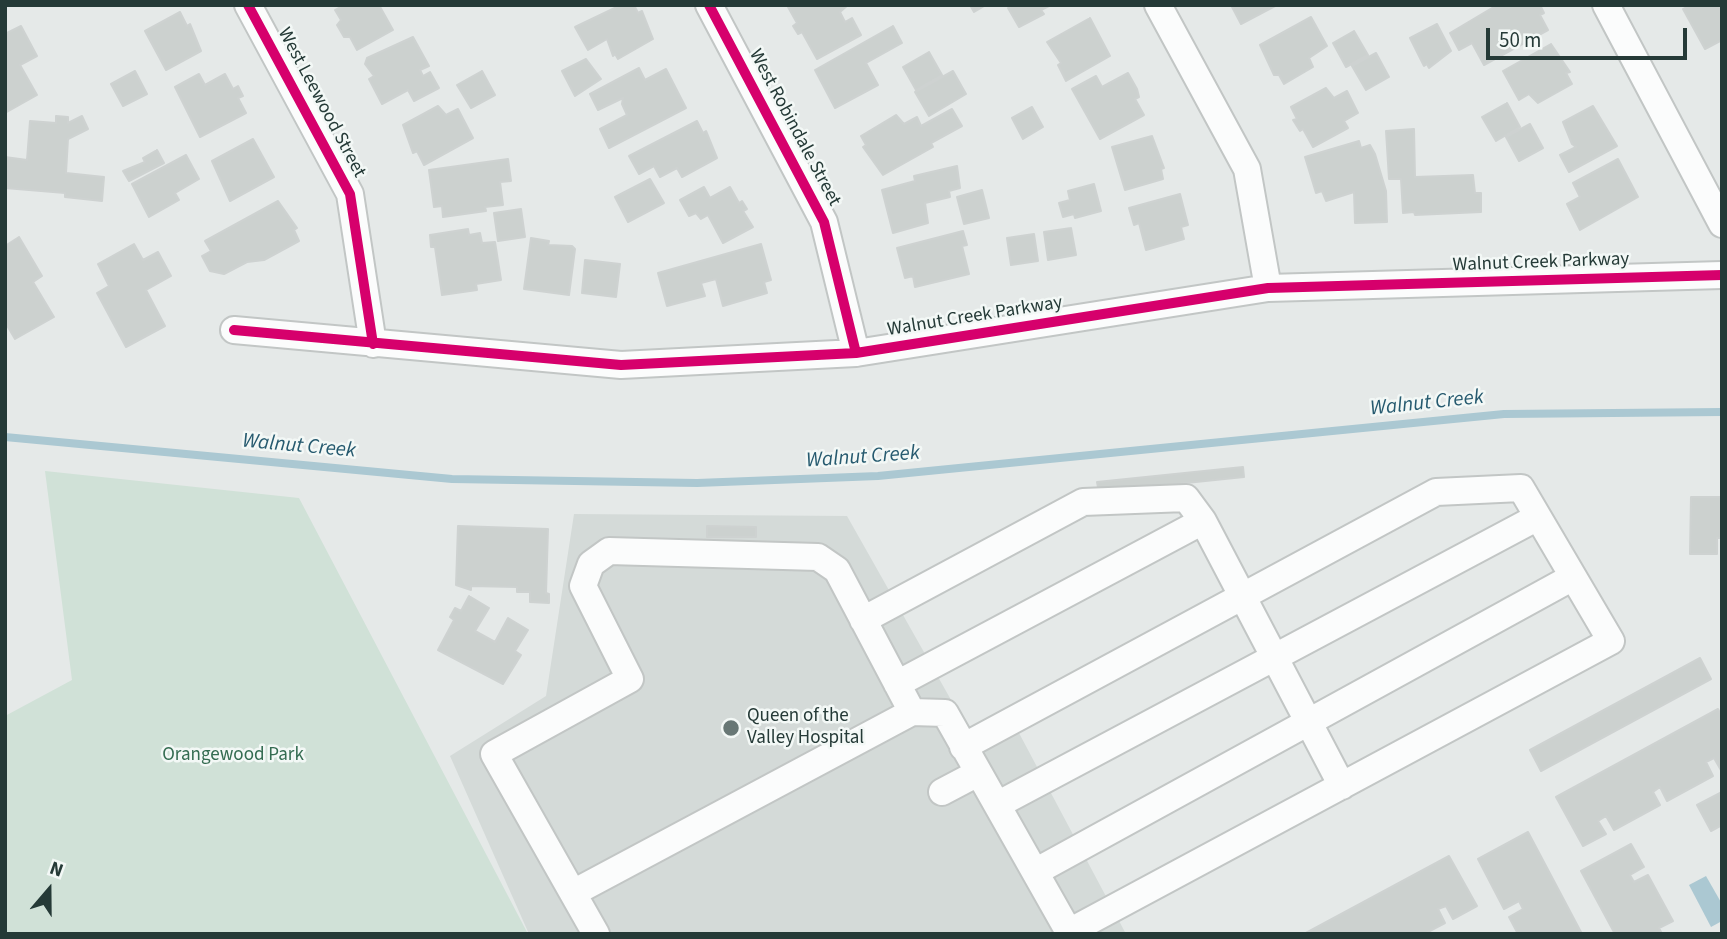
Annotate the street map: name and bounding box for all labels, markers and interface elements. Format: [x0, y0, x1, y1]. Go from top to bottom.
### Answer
scale bar [1489, 14, 1690, 58]
street label: West Leewood Street [272, 24, 370, 182]
text: 50 m [1499, 25, 1541, 55]
street label: West Robindale Street [743, 46, 845, 210]
street label: Walnut Creek Parkway [1452, 249, 1630, 277]
street label: Walnut Creek Parkway [886, 292, 1064, 342]
water label: Walnut Creek [1369, 386, 1485, 422]
water label: Walnut Creek [241, 429, 357, 465]
water label: Walnut Creek [805, 441, 921, 475]
place label: Queen of the Valley Hospital [747, 706, 864, 750]
marker: Queen of the Valley Hospital [721, 718, 741, 738]
park label: Orangewood Park [162, 745, 304, 767]
north arrow [14, 855, 84, 925]
text: N [46, 855, 67, 885]

